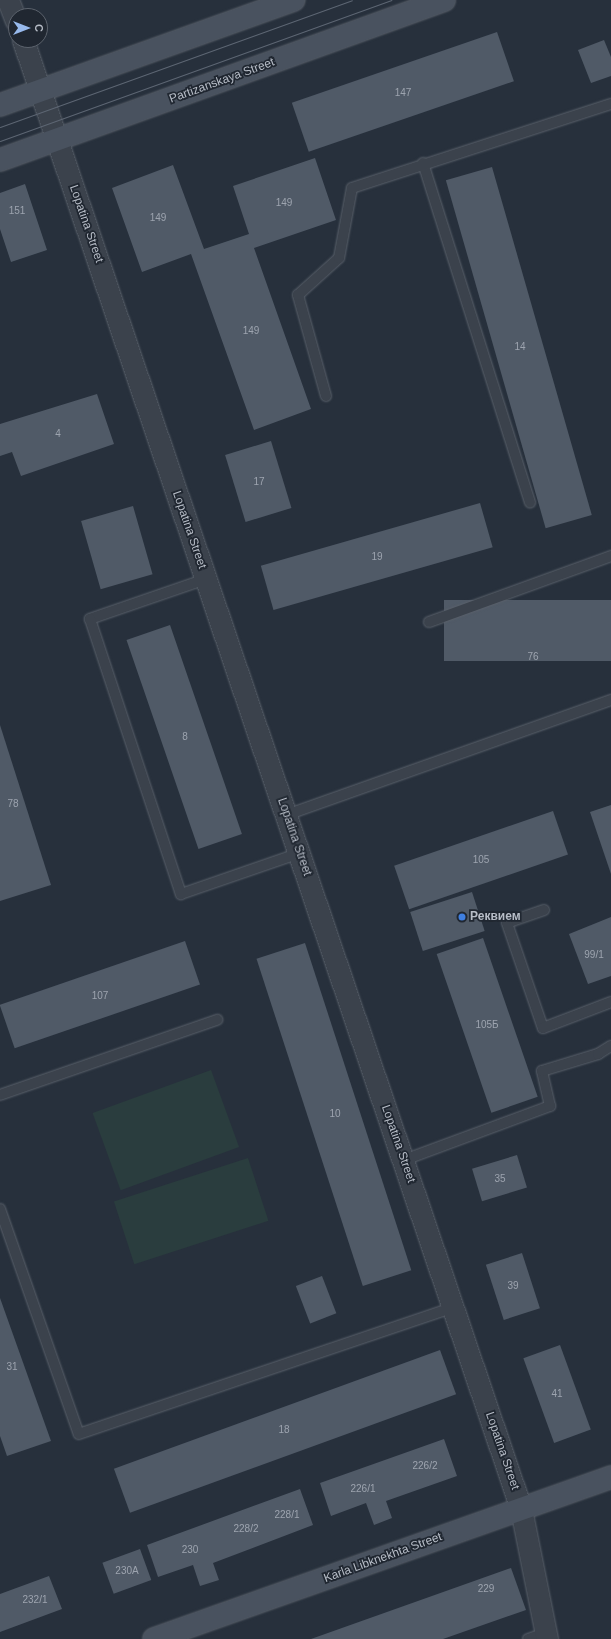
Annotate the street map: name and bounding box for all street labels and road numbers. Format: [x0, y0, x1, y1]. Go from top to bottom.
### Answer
street label: Partizanskaya Street [168, 55, 276, 107]
street label: Lopatina Street [66, 183, 106, 265]
street label: Lopatina Street [169, 489, 209, 571]
street label: Lopatina Street [274, 796, 314, 878]
street label: Lopatina Street [378, 1103, 418, 1185]
street label: Lopatina Street [482, 1410, 522, 1492]
street label: Karla Libknekhta Street [322, 1530, 444, 1586]

